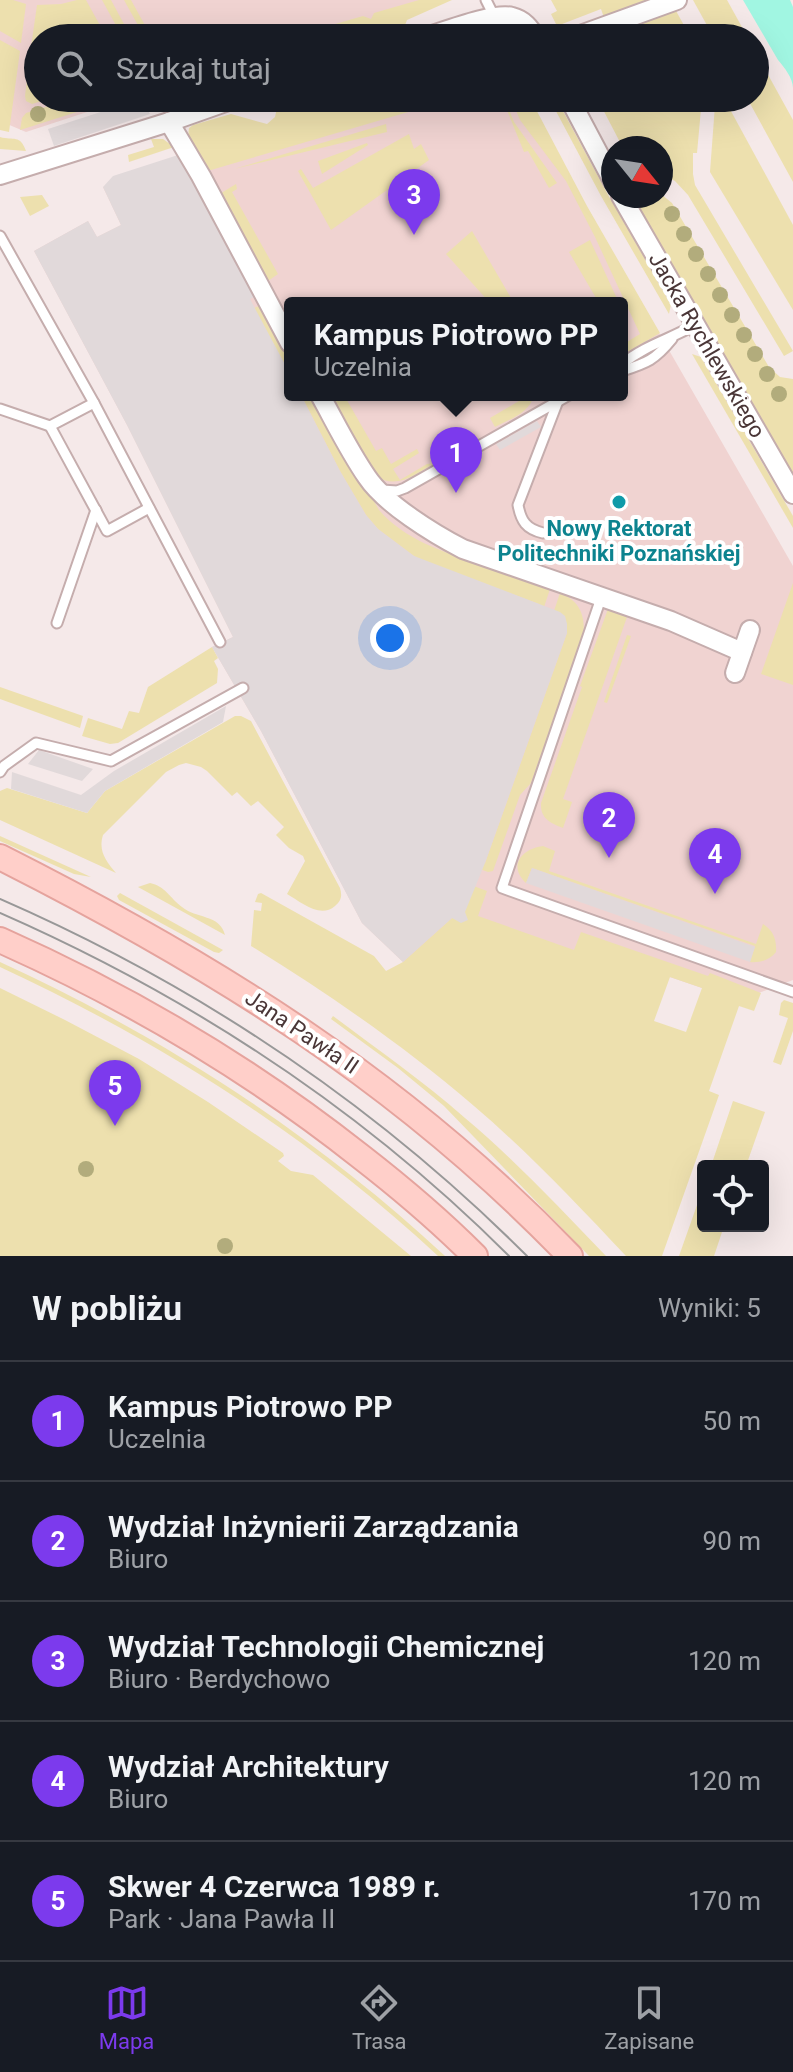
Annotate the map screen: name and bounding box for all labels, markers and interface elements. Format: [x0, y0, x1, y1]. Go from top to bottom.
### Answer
search box [24, 24, 769, 112]
icon: search [52, 46, 96, 90]
text: Szukaj tutaj [116, 51, 271, 86]
north arrow [601, 136, 673, 208]
pin: 3 [388, 169, 440, 235]
street label: Jacka Rychlewskiego [644, 248, 770, 442]
popup [284, 297, 628, 401]
text: Kampus Piotrowo PP [314, 317, 598, 352]
text: Uczelnia [314, 352, 412, 382]
pin: 1 [430, 427, 482, 493]
marker: Nowy Rektorat Politechniki Poznańskiej [610, 493, 628, 511]
place label: Nowy Rektorat Politechniki Poznańskiej [498, 516, 740, 566]
your location [370, 618, 410, 658]
pin: 2 [583, 792, 635, 858]
pin: 4 [689, 828, 741, 894]
street label: Jana Pawła II [241, 985, 363, 1079]
pin: 5 [89, 1060, 141, 1126]
map controls [697, 1160, 769, 1232]
button: locate [697, 1160, 769, 1232]
text: W pobliżu [32, 1288, 182, 1328]
text: Wyniki: 5 [658, 1293, 761, 1323]
text: Kampus Piotrowo PP [108, 1389, 393, 1424]
text: 1 [51, 1406, 65, 1436]
text: 50 m [703, 1406, 761, 1436]
text: Uczelnia [108, 1424, 206, 1454]
text: Wydział Inżynierii Zarządzania [108, 1509, 519, 1544]
text: 2 [51, 1526, 65, 1556]
text: 90 m [703, 1526, 761, 1556]
text: Biuro [108, 1544, 168, 1574]
text: Wydział Technologii Chemicznej [108, 1629, 544, 1664]
text: 3 [51, 1646, 65, 1676]
text: 120 m [688, 1646, 761, 1676]
text: Biuro · Berdychowo [108, 1664, 330, 1694]
text: Wydział Architektury [108, 1749, 389, 1784]
text: 4 [51, 1766, 65, 1796]
text: 120 m [688, 1766, 761, 1796]
text: Biuro [108, 1784, 168, 1814]
text: Skwer 4 Czerwca 1989 r. [108, 1869, 441, 1904]
text: 5 [51, 1886, 65, 1916]
text: 170 m [688, 1886, 761, 1916]
text: Park · Jana Pawła II [108, 1904, 335, 1934]
tab: Mapa [99, 1981, 154, 2054]
tab: Trasa [352, 1981, 407, 2054]
tab: Zapisane [604, 1981, 694, 2054]

